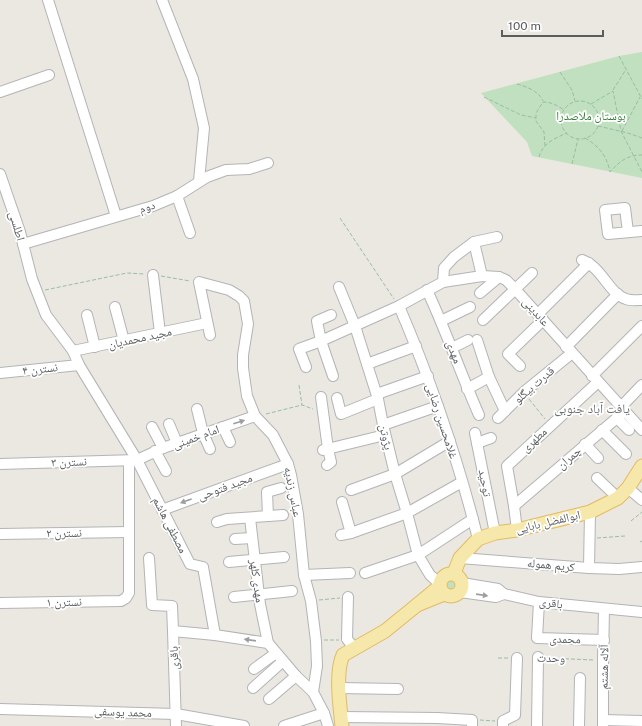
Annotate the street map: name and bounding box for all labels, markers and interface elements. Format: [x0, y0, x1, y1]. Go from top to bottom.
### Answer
scale bar [502, 12, 603, 38]
text: 100 m [508, 19, 541, 33]
park label: بوستان ملاصدرا [556, 109, 626, 123]
street label: دوم [137, 198, 157, 217]
street label: اطلسی [6, 210, 28, 242]
street label: عابدینی [519, 295, 553, 330]
street label: مجید محمدیان [107, 324, 173, 352]
street label: مهدی [443, 339, 465, 365]
street label: نسترن ۴ [21, 360, 59, 378]
street label: قدرت بیگلو [511, 364, 557, 407]
street label: غلامحسین رضایی [423, 381, 461, 461]
district label: یافت آباد جنوبی [554, 401, 630, 417]
one-way arrow [233, 418, 245, 424]
street label: امام خمینی [171, 422, 222, 453]
street label: پژوتن [376, 423, 396, 452]
street label: مطهری [518, 425, 550, 455]
street label: چمران [554, 444, 584, 472]
street label: نسترن ۳ [51, 454, 87, 470]
street label: عباس زندیه [281, 466, 305, 518]
street label: توحید [475, 468, 495, 498]
street label: مجید فتوحی [196, 471, 254, 504]
street label: مصطفی هاشم [149, 494, 190, 556]
one-way arrow [179, 499, 191, 505]
street label: ابوالفضل بابایی [514, 508, 582, 537]
street label: نسترن ۲ [46, 526, 82, 540]
street label: کریم هموله [526, 556, 575, 575]
street label: مهدی کلهر [247, 558, 267, 603]
one-way arrow [476, 592, 488, 598]
street label: نسترن ۱ [46, 595, 82, 609]
street label: باقری [538, 595, 564, 612]
street label: محمدی [549, 632, 581, 646]
one-way arrow [244, 637, 256, 643]
street label: آلاله هشتم [597, 644, 612, 689]
street label: باقری [167, 646, 182, 670]
street label: وحدت [537, 651, 565, 665]
street label: محمد یوسفی [94, 704, 152, 720]

